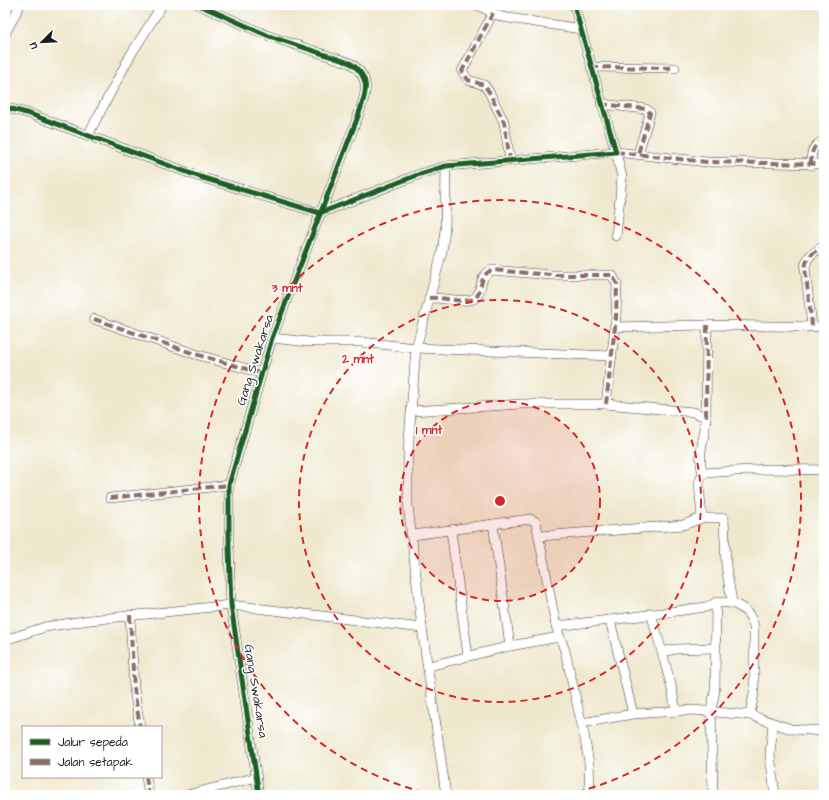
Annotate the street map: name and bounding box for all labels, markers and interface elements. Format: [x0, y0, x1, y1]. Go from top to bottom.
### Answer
north arrow [22, 22, 62, 62]
text: U [25, 40, 42, 53]
text: 3 mnt [270, 280, 303, 297]
street label: Gang Swakarsa [232, 312, 279, 408]
text: 2 mnt [341, 351, 374, 368]
text: 1 mnt [416, 422, 442, 439]
centre of rings [493, 494, 507, 508]
street label: Gang Swakarsa [239, 643, 272, 740]
legend [22, 726, 162, 778]
text: Jalur sepeda [58, 734, 128, 751]
text: Jalan setapak [58, 754, 134, 771]

